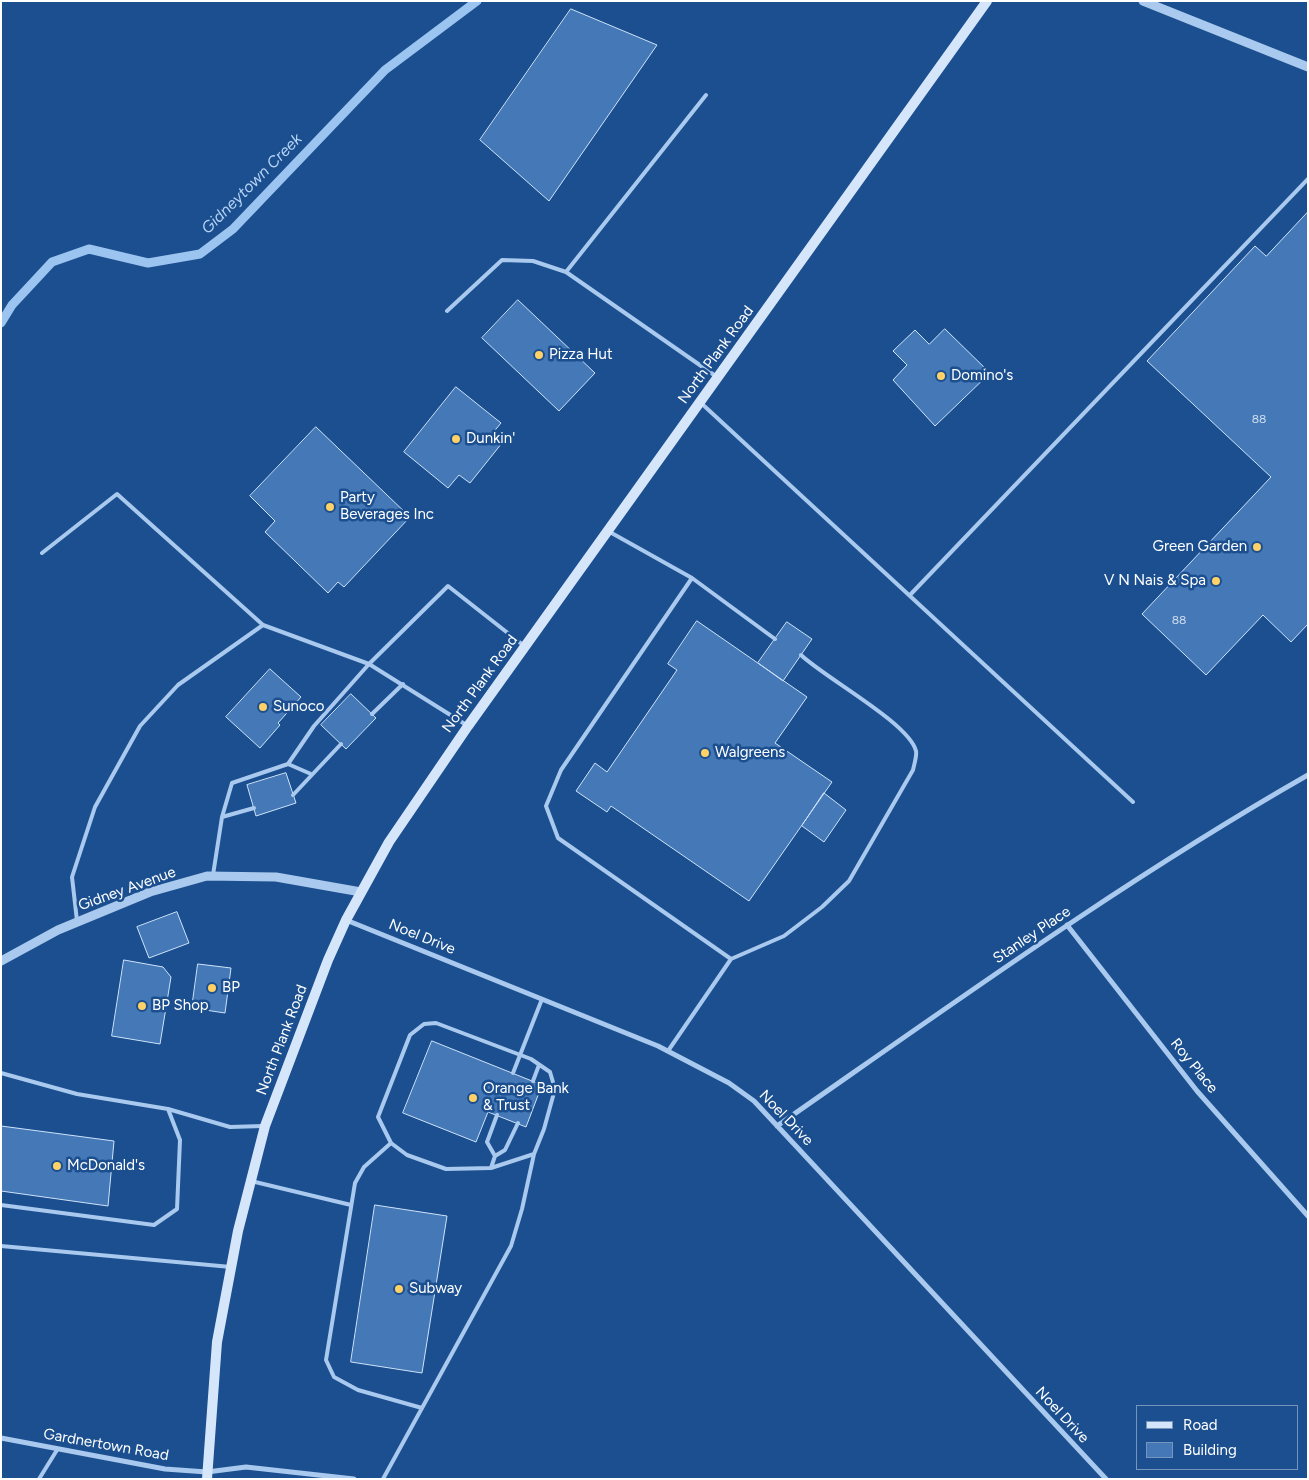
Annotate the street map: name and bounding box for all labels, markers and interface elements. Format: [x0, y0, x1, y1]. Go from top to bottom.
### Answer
water label: Gidneytown Creek [198, 130, 306, 238]
street label: North Plank Road [674, 303, 758, 407]
place label: Pizza Hut [549, 346, 613, 364]
marker: Pizza Hut [533, 349, 545, 361]
place label: Domino's [951, 367, 1013, 385]
marker: Domino's [935, 370, 947, 382]
house number: 88 [1252, 412, 1266, 426]
place label: Dunkin' [466, 430, 515, 448]
marker: Dunkin' [450, 433, 462, 445]
place label: Party Beverages Inc [340, 489, 434, 524]
marker: Party Beverages Inc [324, 501, 336, 513]
place label: Green Garden [1153, 538, 1247, 556]
marker: Green Garden [1251, 541, 1263, 553]
place label: V N Nais & Spa [1104, 572, 1206, 590]
marker: V N Nais & Spa [1210, 575, 1222, 587]
house number: 88 [1172, 613, 1186, 627]
street label: North Plank Road [438, 632, 522, 736]
place label: Sunoco [273, 698, 324, 716]
marker: Sunoco [257, 701, 269, 713]
place label: Walgreens [715, 744, 785, 762]
marker: Walgreens [699, 747, 711, 759]
street label: Gidney Avenue [76, 863, 178, 915]
street label: Stanley Place [990, 902, 1074, 968]
street label: Noel Drive [386, 916, 458, 958]
place label: BP [222, 979, 240, 997]
marker: BP [206, 982, 218, 994]
street label: North Plank Road [253, 982, 311, 1098]
place label: BP Shop [152, 997, 209, 1015]
marker: BP Shop [136, 1000, 148, 1012]
street label: Roy Place [1166, 1035, 1222, 1097]
place label: Orange Bank & Trust [483, 1080, 569, 1115]
street label: Noel Drive [755, 1087, 817, 1149]
marker: Orange Bank & Trust [467, 1092, 479, 1104]
place label: McDonald's [67, 1157, 145, 1175]
marker: McDonald's [51, 1160, 63, 1172]
place label: Subway [409, 1280, 462, 1298]
marker: Subway [393, 1283, 405, 1295]
street label: Noel Drive [1031, 1383, 1093, 1447]
legend [1136, 1405, 1299, 1470]
text: Road [1183, 1416, 1218, 1434]
street label: Gardnertown Road [42, 1425, 170, 1465]
text: Building [1183, 1441, 1237, 1459]

